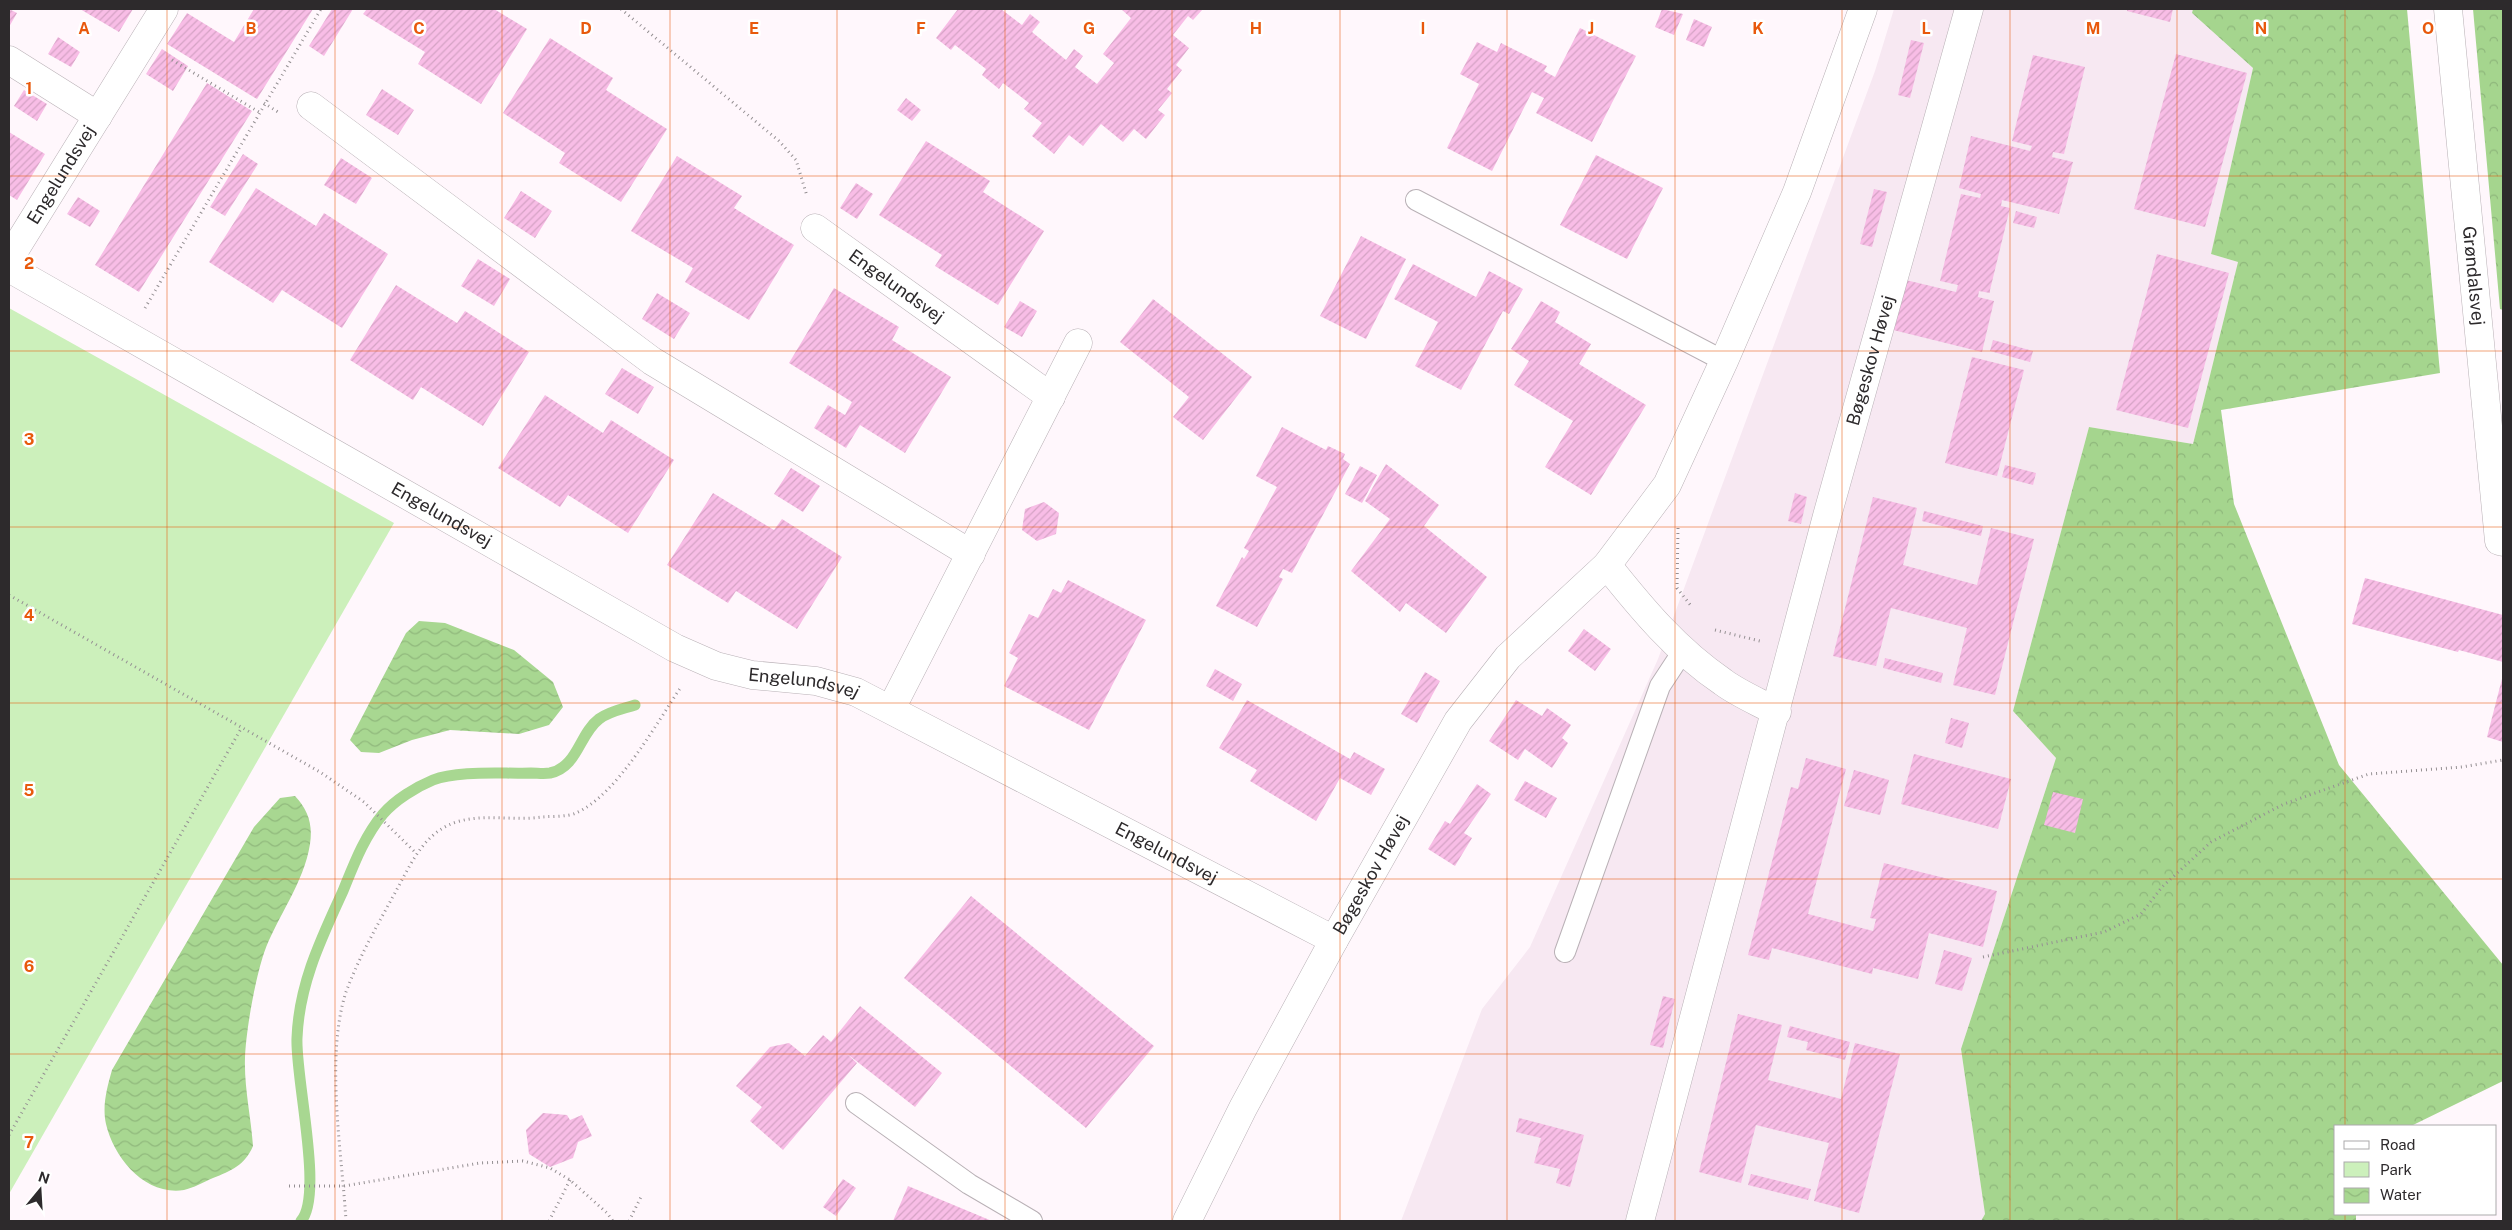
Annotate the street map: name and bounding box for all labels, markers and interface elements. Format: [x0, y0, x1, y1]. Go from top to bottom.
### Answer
text: A [78, 19, 90, 38]
text: B [246, 19, 257, 38]
text: C [413, 19, 425, 38]
text: D [580, 19, 592, 38]
text: E [749, 19, 759, 38]
text: F [916, 19, 926, 38]
text: G [1083, 19, 1095, 38]
text: H [1250, 19, 1262, 38]
text: I [1421, 19, 1425, 38]
text: J [1588, 19, 1594, 38]
text: K [1752, 19, 1764, 38]
text: L [1921, 19, 1931, 38]
text: M [2086, 19, 2100, 38]
text: N [2255, 19, 2267, 38]
text: O [2422, 19, 2434, 38]
text: 1 [26, 79, 32, 98]
street label: Engelundsvej [22, 121, 99, 228]
street label: Grøndalsvej [2459, 225, 2489, 326]
street label: Engelundsvej [845, 245, 948, 327]
text: 2 [24, 254, 34, 273]
street label: Bøgeskov Høvej [1842, 293, 1898, 428]
text: 3 [24, 430, 34, 449]
street label: Engelundsvej [388, 477, 496, 551]
text: 4 [24, 606, 35, 625]
street label: Engelundsvej [747, 664, 863, 702]
text: 5 [24, 781, 35, 800]
street label: Bøgeskov Høvej [1328, 811, 1413, 938]
street label: Engelundsvej [1112, 817, 1221, 888]
text: 6 [24, 957, 34, 976]
legend [2334, 1125, 2497, 1215]
text: 7 [24, 1133, 34, 1152]
text: Road [2380, 1136, 2416, 1153]
text: Park [2380, 1161, 2412, 1178]
north arrow [15, 1165, 65, 1215]
text: N [36, 1168, 52, 1187]
text: Water [2380, 1186, 2422, 1203]

